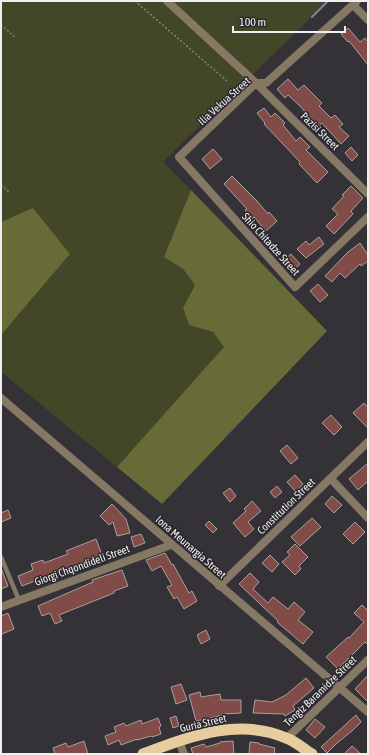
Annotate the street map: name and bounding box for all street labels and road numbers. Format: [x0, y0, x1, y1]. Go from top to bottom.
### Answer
street label: Ilia Vekua Street [196, 75, 252, 127]
street label: Pazisi Street [298, 110, 342, 152]
street label: Shio Chitadze Street [240, 210, 302, 278]
street label: Constitution Street [255, 476, 317, 536]
street label: Iona Meunargia Street [153, 513, 229, 581]
street label: Giorgi Chqondideli Street [33, 542, 131, 588]
street label: Tengiz Baramidze Street [281, 653, 359, 729]
street label: Guria Street [178, 712, 228, 734]

